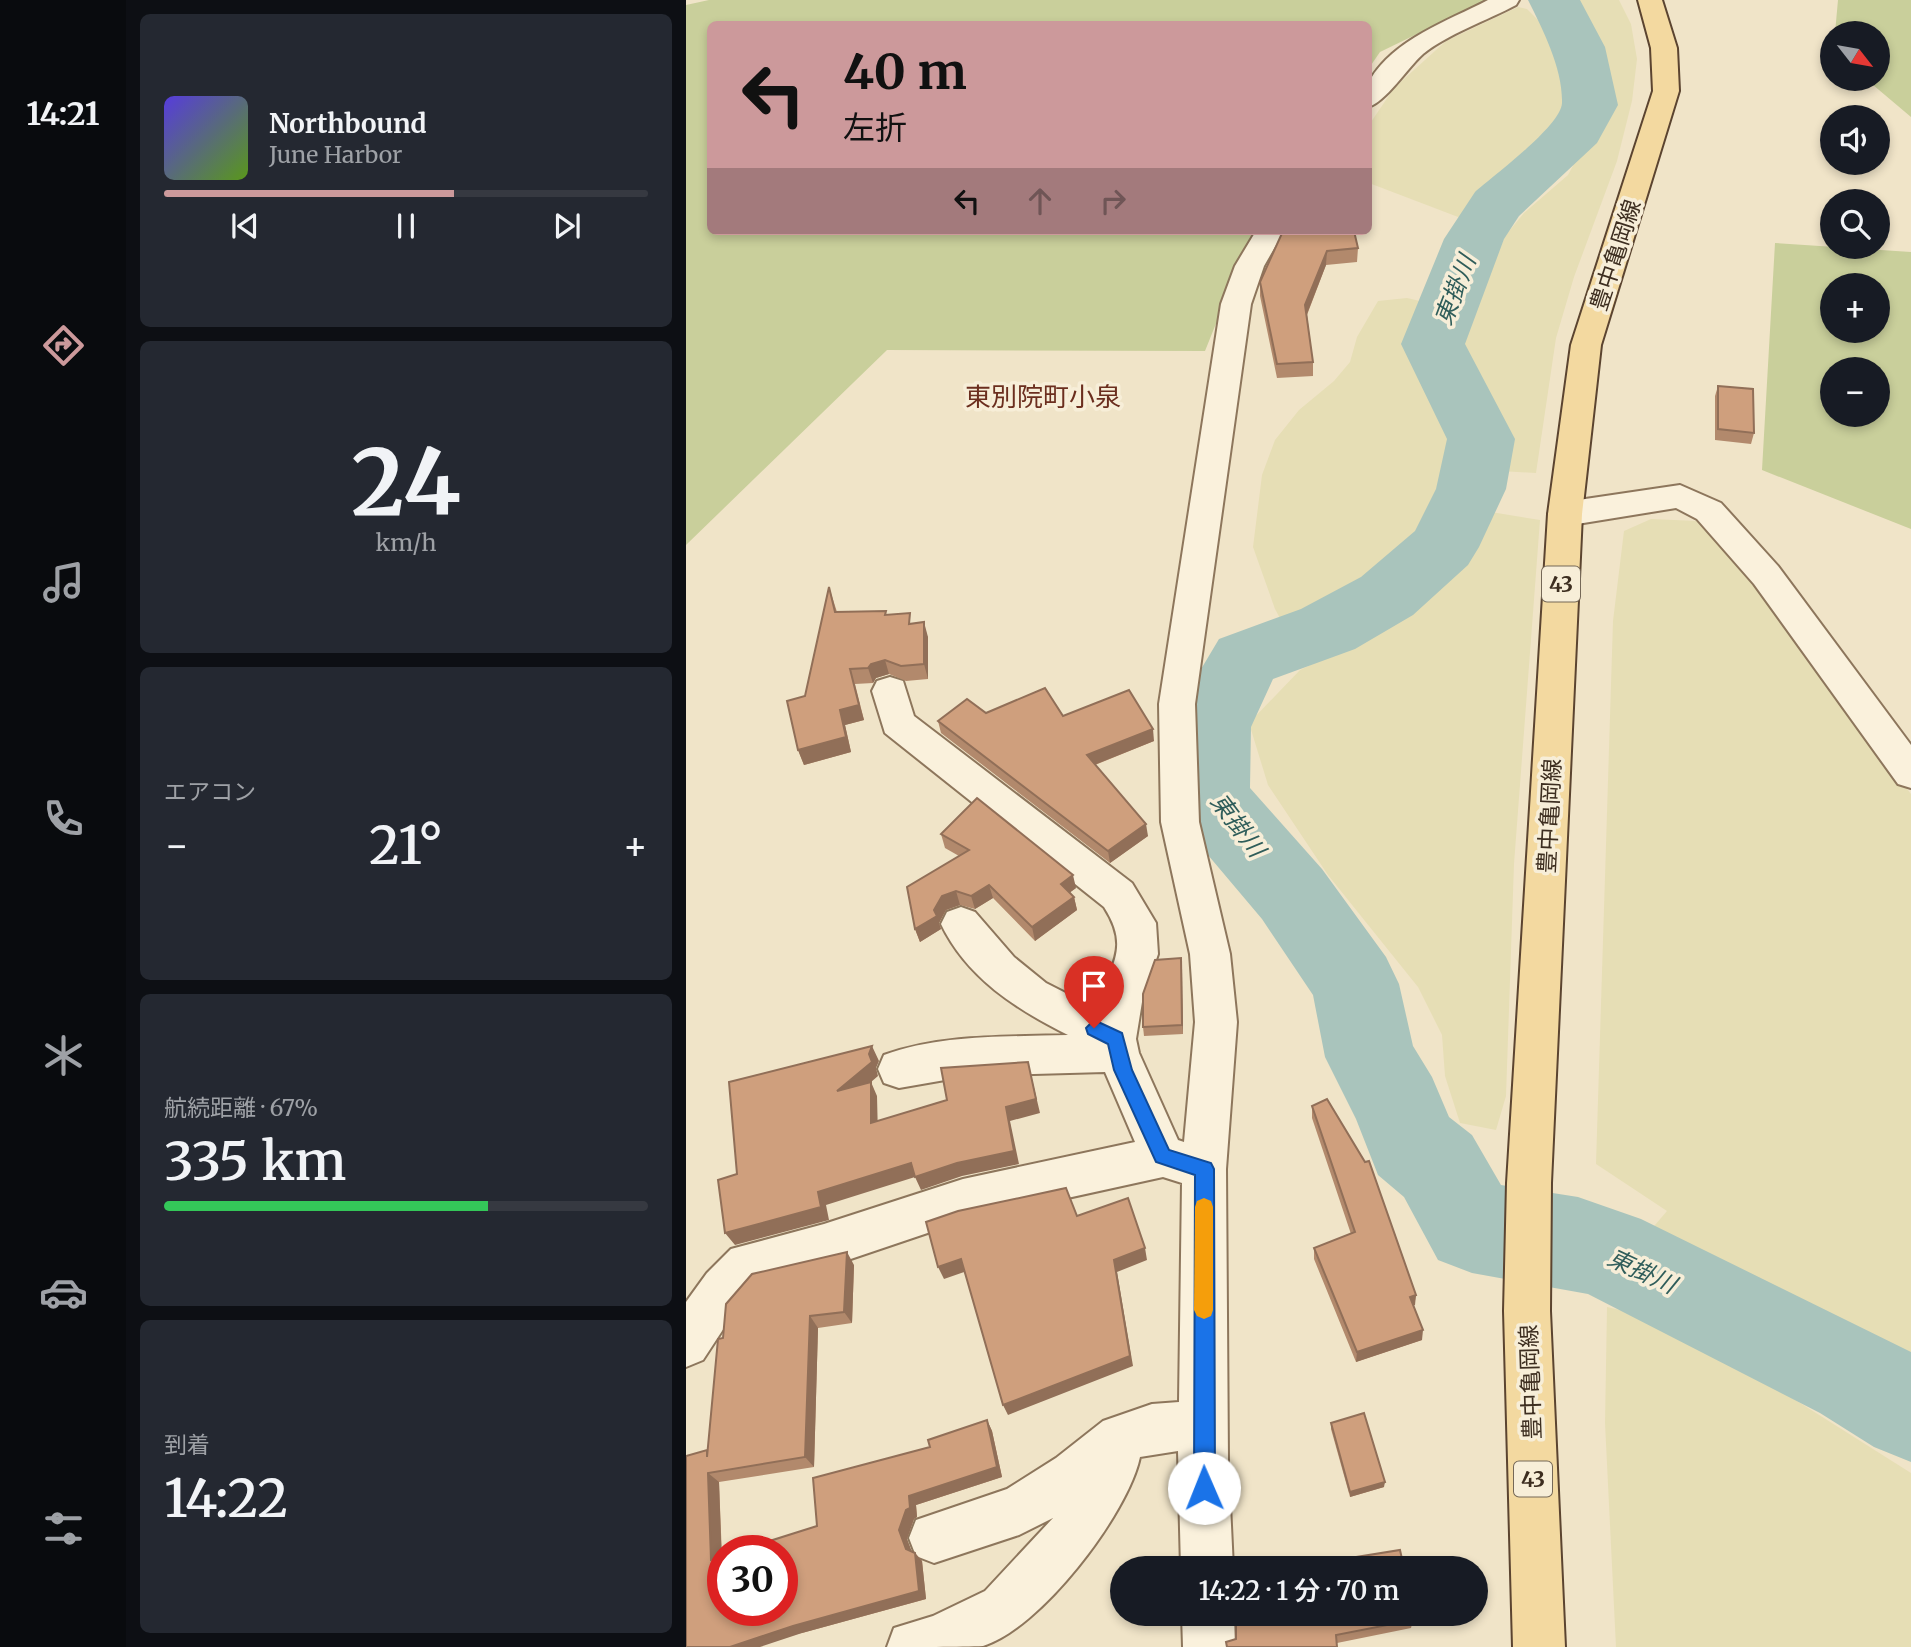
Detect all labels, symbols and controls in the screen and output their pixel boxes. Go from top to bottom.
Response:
north arrow [1820,21,1890,91]
map controls [1820,21,1890,427]
text: 40 m [843,41,967,102]
icon: left [728,49,819,140]
text: 14:21 [26,94,100,134]
button: sound [1820,105,1890,175]
text: Northbound [269,107,427,140]
text: 左折 [843,108,907,148]
text: June Harbor [269,140,402,169]
icon: left [948,182,986,220]
icon: ahead [1021,182,1059,220]
icon: right [1094,182,1132,220]
button: search [1820,189,1890,259]
street label: 豊中亀岡線 [1583,196,1647,314]
icon: previous [226,207,264,245]
icon: pause [387,207,425,245]
icon: next [548,207,586,245]
water label: 東掛川 [1428,248,1483,329]
button: + [1820,273,1890,343]
icon: directions [39,321,88,370]
button: − [1820,357,1890,427]
district label: 東別院町小泉 [965,380,1121,413]
text: 24 [351,425,461,540]
text: km/h [376,528,436,557]
icon: music [39,558,88,607]
road number: 43 [1542,566,1580,602]
street label: 豊中亀岡線 [1532,758,1566,874]
text: エアコン [164,777,256,806]
water label: 東掛川 [1204,787,1274,865]
icon: phone [39,794,88,843]
text: 21° [369,813,443,878]
text: − [164,822,189,869]
text: + [623,822,648,869]
pin [1064,956,1124,1028]
icon: arrive [1075,967,1113,1005]
icon: climate [39,1031,88,1080]
text: 航続距離 · 67% [164,1093,318,1122]
text: 335 km [164,1129,346,1194]
water label: 東掛川 [1603,1242,1684,1302]
icon: car [39,1268,88,1317]
street label: 豊中亀岡線 [1514,1324,1546,1440]
text: 到着 [164,1430,210,1459]
position arrow [1167,1451,1241,1525]
road number: 43 [1514,1462,1552,1496]
text: 14:22 [164,1466,288,1531]
icon: filters [39,1504,88,1553]
speed limit sign: 30 [707,1535,798,1626]
text: 14:22 · 1 分 · 70 m [1198,1574,1400,1607]

